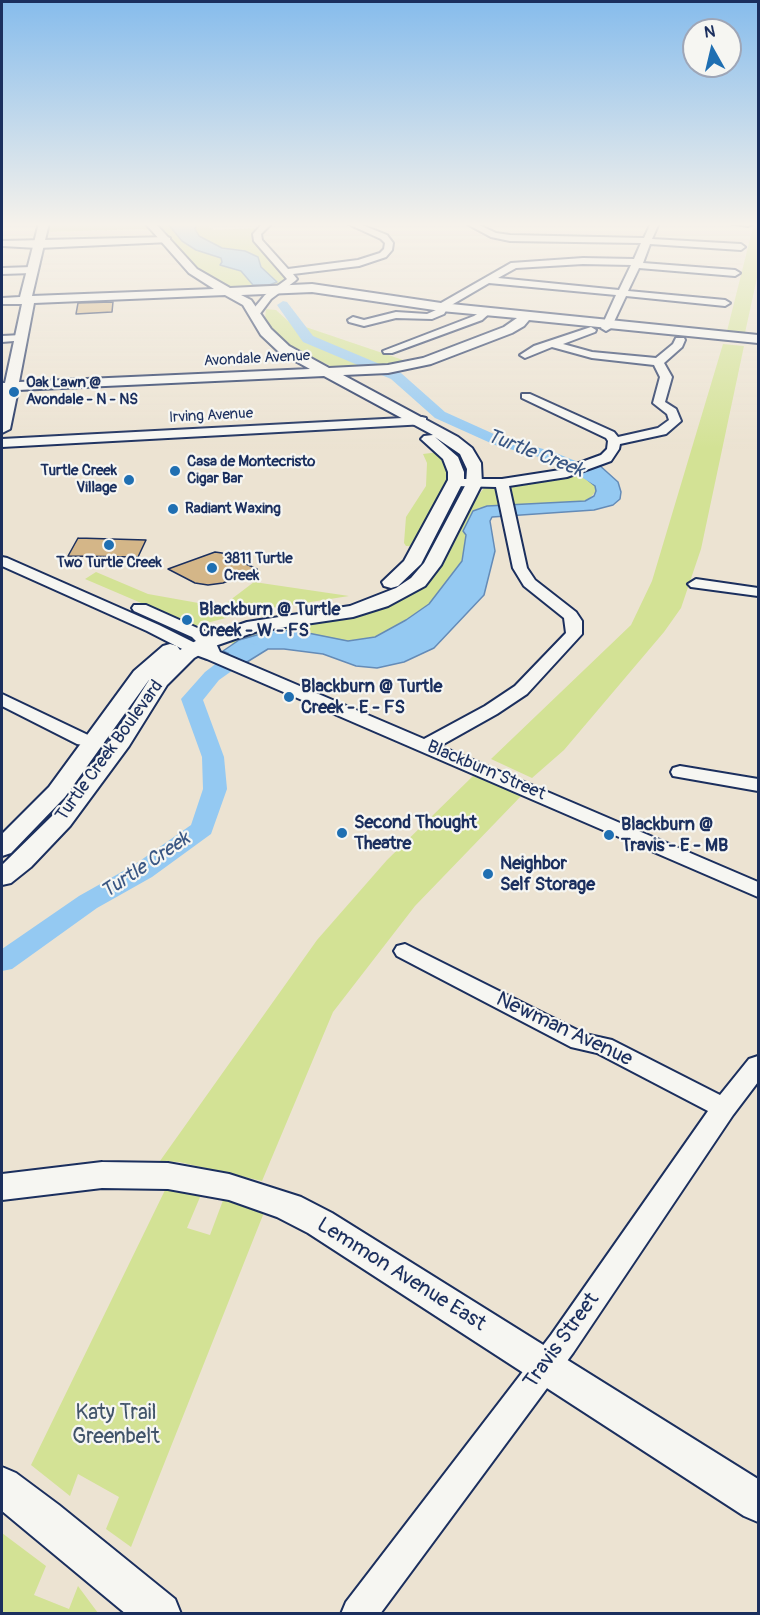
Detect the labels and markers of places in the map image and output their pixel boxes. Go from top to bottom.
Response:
place label: Oak Lawn @ Avondale - N - NS [26,374,138,409]
marker: Oak Lawn @ Avondale - N - NS [7,385,21,399]
place label: Casa de Montecristo Cigar Bar [187,453,315,488]
place label: Turtle Creek Village [41,462,117,497]
marker: Casa de Montecristo Cigar Bar [168,464,182,478]
marker: Turtle Creek Village [122,473,136,487]
place label: Radiant Waxing [185,500,281,518]
marker: Radiant Waxing [166,502,180,516]
marker: Two Turtle Creek [102,538,116,552]
place label: 3811 Turtle Creek [224,550,293,585]
place label: Two Turtle Creek [56,554,162,572]
marker: 3811 Turtle Creek [205,561,219,575]
place label: Blackburn @ Turtle Creek - W - FS [199,599,340,642]
marker: Blackburn @ Turtle Creek - W - FS [180,613,194,627]
place label: Blackburn @ Turtle Creek - E - FS [301,676,442,718]
marker: Blackburn @ Turtle Creek - E - FS [282,690,296,704]
place label: Second Thought Theatre [354,812,477,854]
place label: Blackburn @ Travis - E - MB [621,814,728,856]
marker: Second Thought Theatre [335,826,349,840]
marker: Blackburn @ Travis - E - MB [602,828,616,842]
place label: Neighbor Self Storage [500,853,595,896]
marker: Neighbor Self Storage [481,867,495,881]

